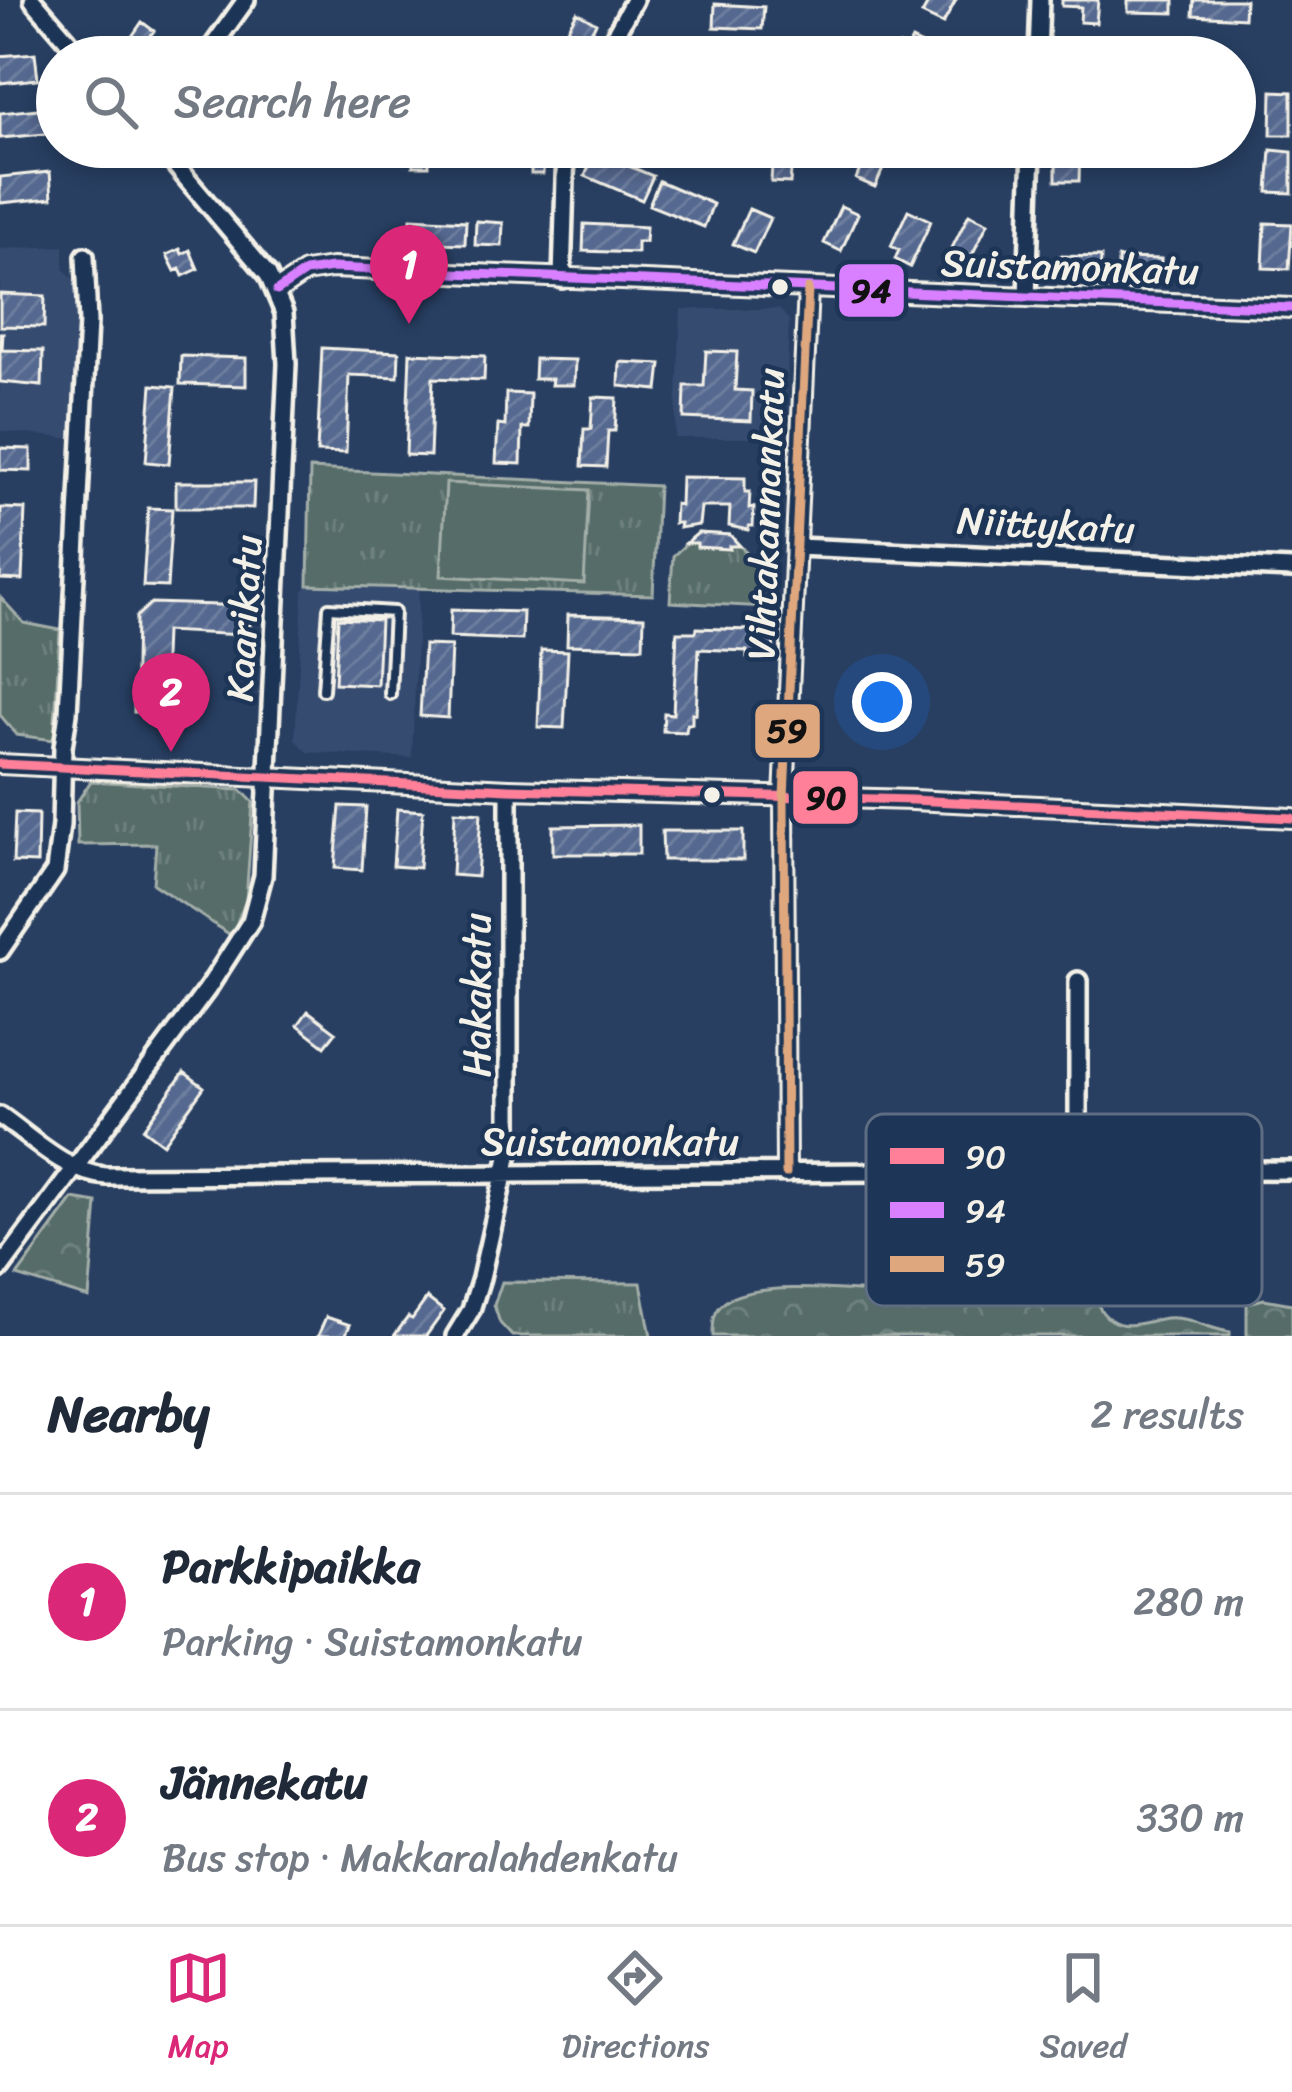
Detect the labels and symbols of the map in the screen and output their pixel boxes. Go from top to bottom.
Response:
pin: 1 [370,225,448,324]
street label: Suistamonkatu [940,228,1200,305]
line badge: 94 [837,262,906,319]
text: 94 [851,262,892,320]
unlabelled marker [769,276,791,298]
street label: Vihtakannankatu [726,367,805,661]
street label: Niittykatu [955,485,1137,564]
street label: Kaarikatu [205,533,282,703]
pin: 2 [132,653,210,752]
your location [852,672,912,732]
line badge: 59 [753,702,822,760]
text: 59 [767,702,807,760]
line badge: 90 [791,769,860,826]
text: 90 [805,769,847,827]
unlabelled marker [701,784,723,806]
street label: Hakakatu [442,913,511,1077]
street label: Suistamonkatu [481,1107,739,1176]
legend [866,1114,1262,1306]
text: 90 [965,1128,1006,1186]
text: 94 [965,1182,1006,1240]
text: 59 [965,1236,1005,1294]

